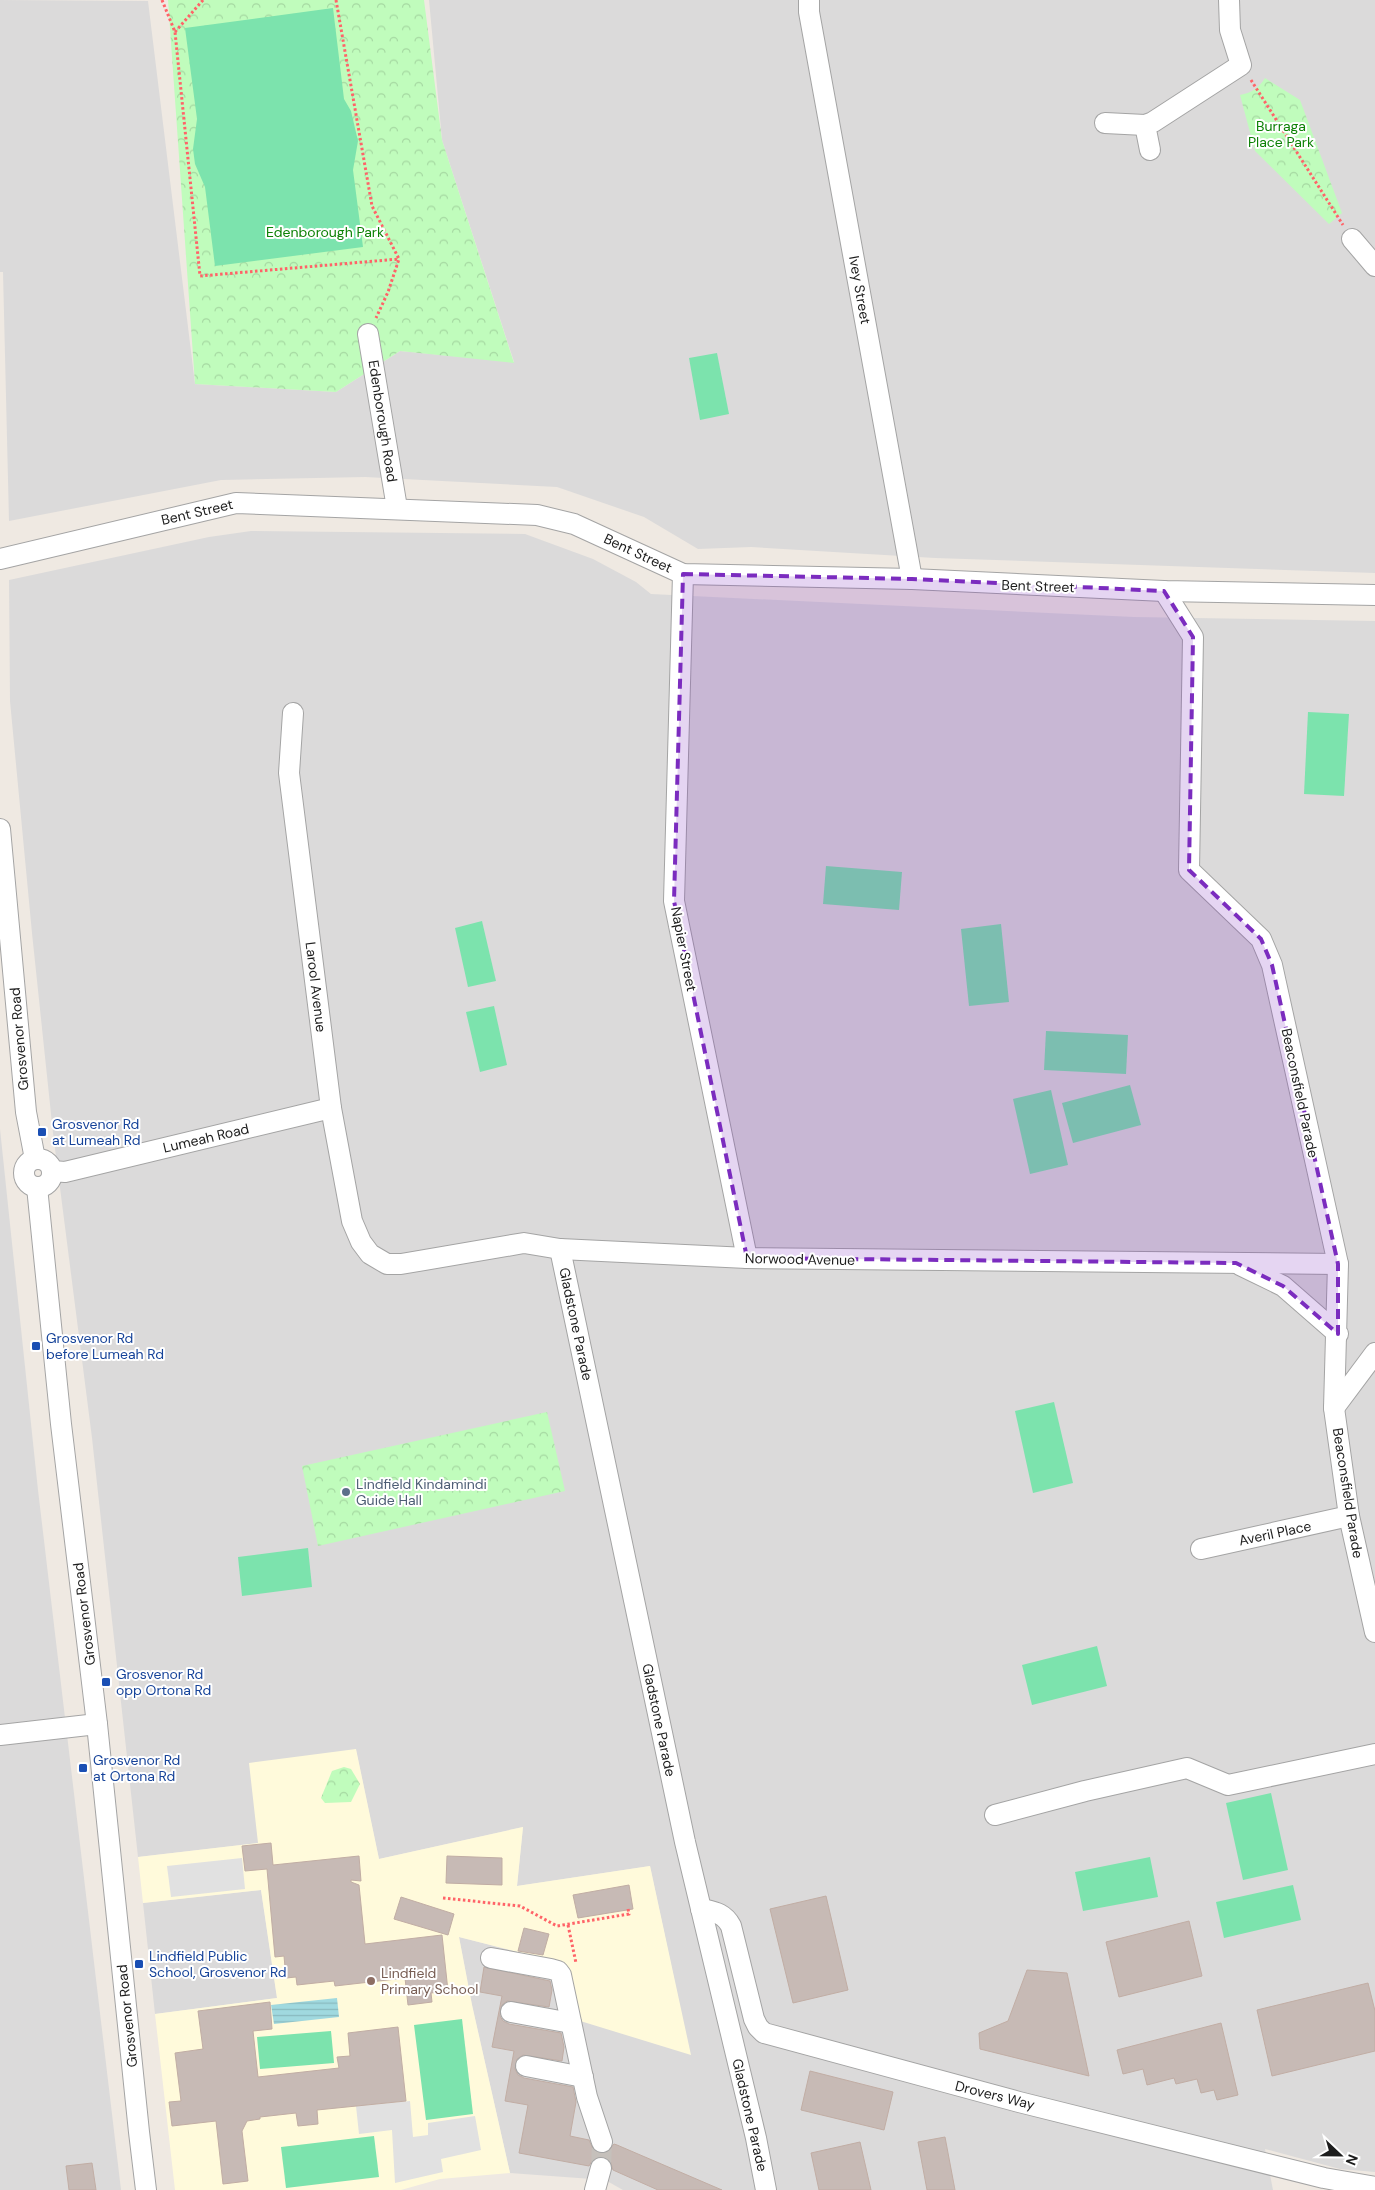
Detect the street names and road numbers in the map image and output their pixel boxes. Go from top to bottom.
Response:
street label: Ivey Street [845,254,875,326]
street label: Edenborough Road [364,359,402,483]
street label: Bent Street [159,495,235,529]
street label: Bent Street [601,529,675,577]
street label: Bent Street [1001,576,1075,596]
street label: Napier Street [667,905,701,993]
street label: Larool Avenue [302,941,330,1033]
street label: Grosvenor Road [6,987,32,1091]
street label: Beaconsfield Parade [1277,1027,1323,1159]
street label: Lumeah Road [161,1119,251,1157]
street label: Norwood Avenue [745,1249,855,1269]
street label: Gladstone Parade [555,1266,597,1382]
street label: Beaconsfield Parade [1329,1427,1367,1560]
street label: Averil Place [1237,1517,1313,1549]
street label: Grosvenor Road [69,1562,99,1666]
street label: Gladstone Parade [638,1662,680,1778]
street label: Grosvenor Road [113,1964,141,2068]
street label: Gladstone Parade [728,2057,772,2173]
street label: Drovers Way [953,2076,1037,2114]

